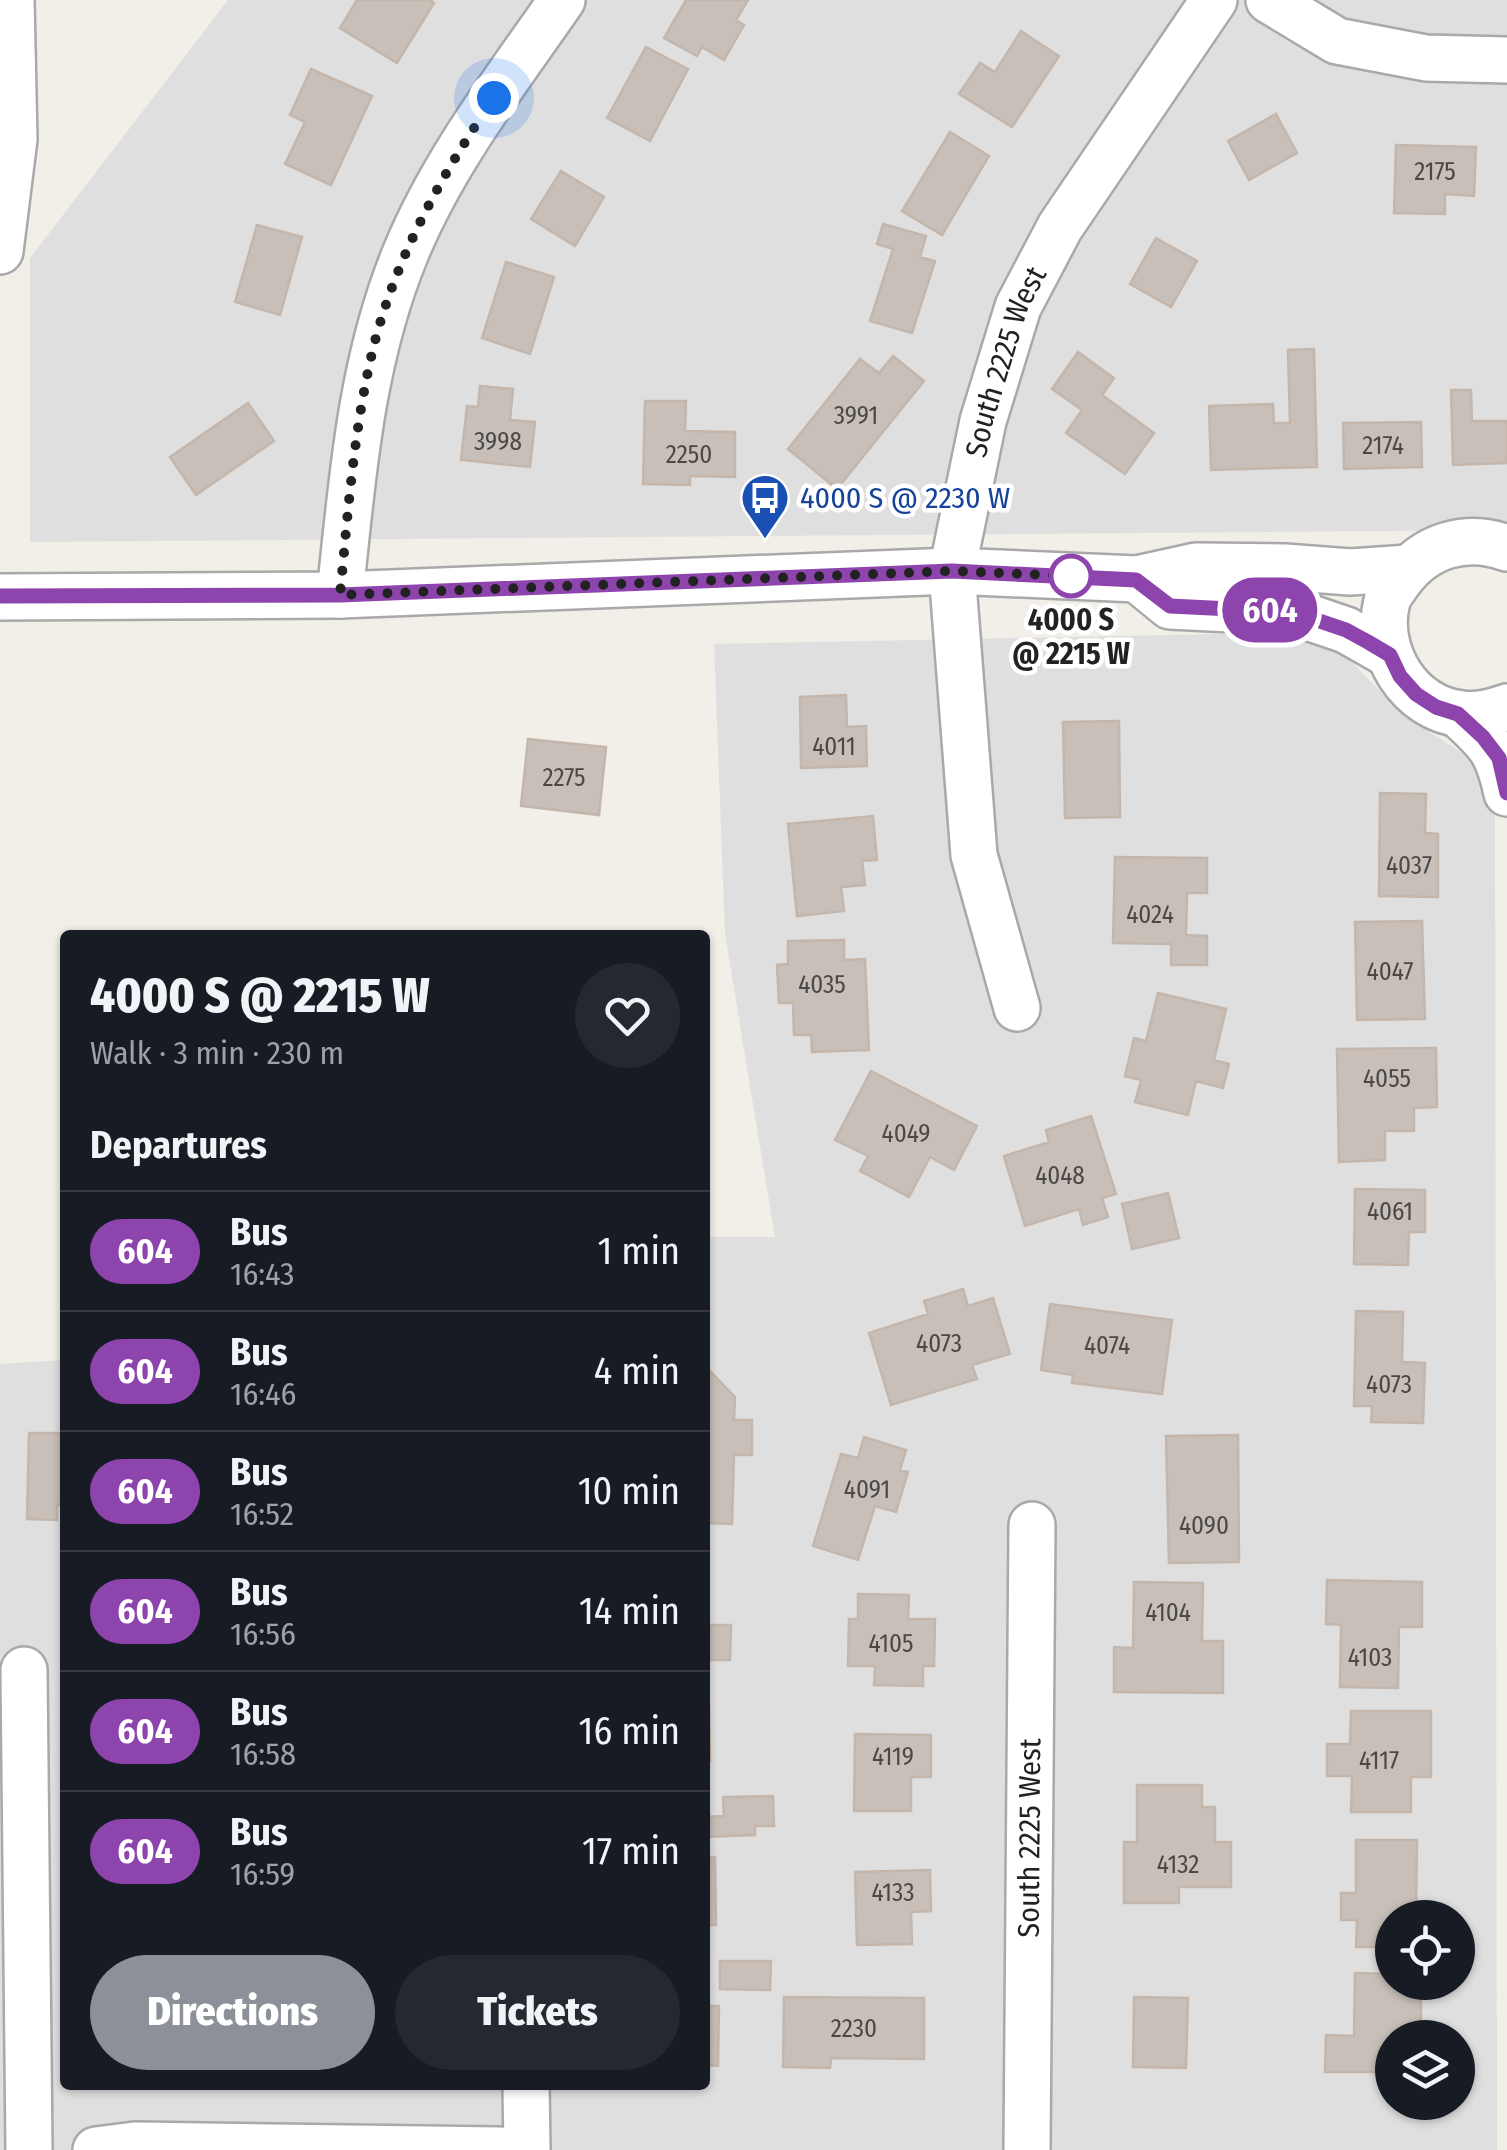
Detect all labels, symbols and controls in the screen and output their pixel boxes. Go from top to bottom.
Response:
your location [469,73,519,123]
house number: 2175 [1414,157,1456,187]
street label: South 2225 West [958,260,1054,460]
house number: 3991 [834,401,878,431]
house number: 3998 [474,427,522,457]
house number: 2174 [1362,431,1404,461]
house number: 2250 [666,440,712,470]
bus stop icon: 4000 S @ 2230 W [739,472,791,540]
place label: 4000 S @ 2230 W [800,480,1010,516]
marker: 4000 S @ 2215 W [1050,555,1092,597]
line badge: 604 [1212,578,1328,642]
text: 604 [1242,589,1298,631]
place label: 4000 S @ 2215 W [1012,602,1130,672]
house number: 4011 [812,732,856,762]
house number: 2275 [542,763,586,793]
house number: 4037 [1386,851,1432,881]
house number: 4024 [1126,900,1174,930]
house number: 4047 [1367,957,1413,987]
button: heart [575,963,680,1068]
text: 4000 S @ 2215 W [90,967,430,1025]
house number: 4035 [798,970,846,1000]
text: Walk · 3 min · 230 m [90,1034,344,1072]
house number: 4055 [1363,1064,1411,1094]
house number: 4049 [882,1119,930,1149]
text: Departures [90,1122,267,1168]
house number: 4048 [1035,1161,1085,1191]
house number: 4061 [1367,1197,1413,1227]
text: Bus [230,1209,288,1255]
text: 1 min [597,1228,680,1274]
text: 604 [117,1230,173,1272]
text: 16:43 [230,1255,294,1293]
text: Bus [230,1329,288,1375]
house number: 4073 [916,1329,962,1359]
house number: 4074 [1084,1331,1130,1361]
text: 4 min [594,1348,680,1394]
text: 604 [117,1350,173,1392]
house number: 4073 [1366,1370,1412,1400]
text: 16:46 [230,1375,296,1413]
text: Bus [230,1449,288,1495]
text: 10 min [578,1468,680,1514]
text: 604 [117,1470,173,1512]
house number: 4091 [844,1475,890,1505]
text: 16:52 [230,1495,294,1533]
house number: 4090 [1179,1511,1229,1541]
text: Bus [230,1569,288,1615]
text: 14 min [579,1588,680,1634]
text: 604 [117,1590,173,1632]
house number: 4104 [1145,1598,1191,1628]
text: 16:56 [230,1615,296,1653]
house number: 4105 [868,1629,914,1659]
house number: 4103 [1348,1643,1392,1673]
text: Bus [230,1689,288,1735]
text: 16 min [579,1708,680,1754]
text: 604 [117,1710,173,1752]
text: 16:58 [230,1735,296,1773]
street label: South 2225 West [1011,1738,1048,1938]
house number: 4119 [872,1742,914,1772]
house number: 4117 [1359,1746,1399,1776]
text: Bus [230,1809,288,1855]
text: 17 min [582,1828,680,1874]
text: 604 [117,1830,173,1872]
house number: 4132 [1157,1850,1199,1880]
text: 16:59 [230,1855,295,1893]
house number: 4133 [871,1878,915,1908]
map controls [1375,1900,1475,2120]
button: locate [1375,1900,1475,2000]
button: Directions [90,1955,375,2070]
button: Tickets [395,1955,680,2070]
house number: 2230 [831,2014,877,2044]
button: layers [1375,2020,1475,2120]

